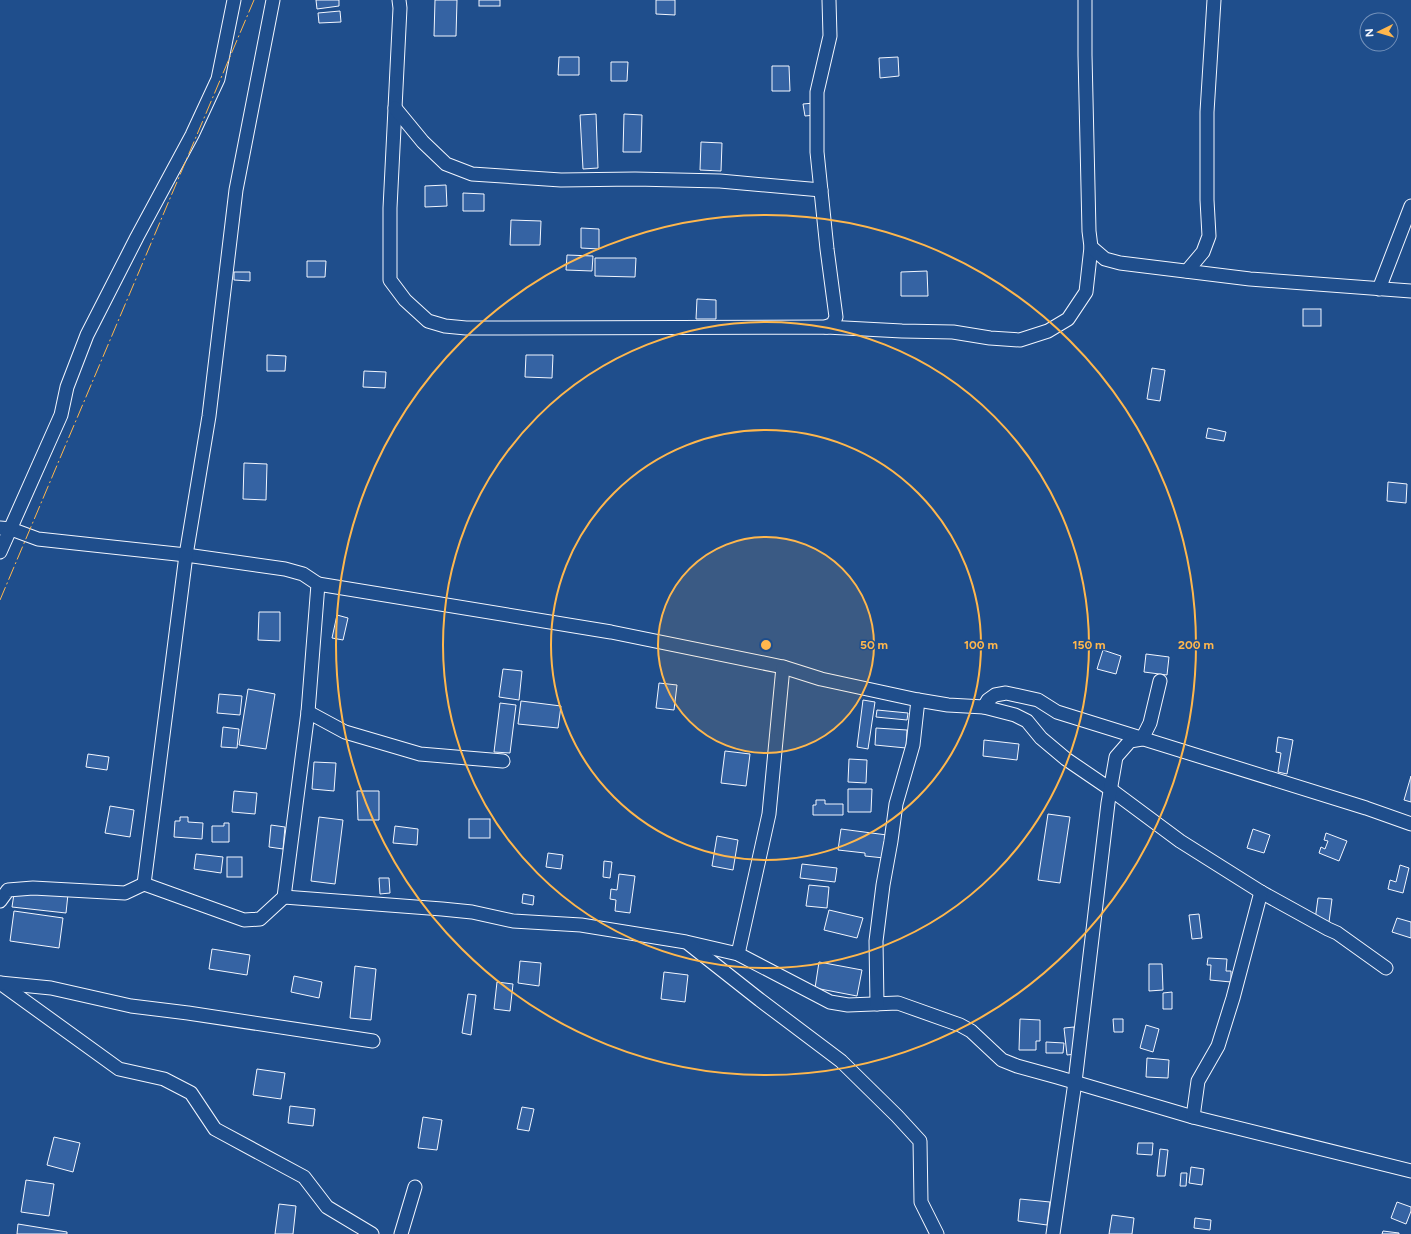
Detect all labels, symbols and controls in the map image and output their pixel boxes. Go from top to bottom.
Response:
north arrow [1359,12,1399,52]
text: N [1363,28,1376,38]
centre of rings [759,638,773,652]
text: 50 m [860,638,888,652]
text: 100 m [964,638,998,652]
text: 150 m [1072,638,1106,652]
text: 200 m [1178,638,1214,652]

